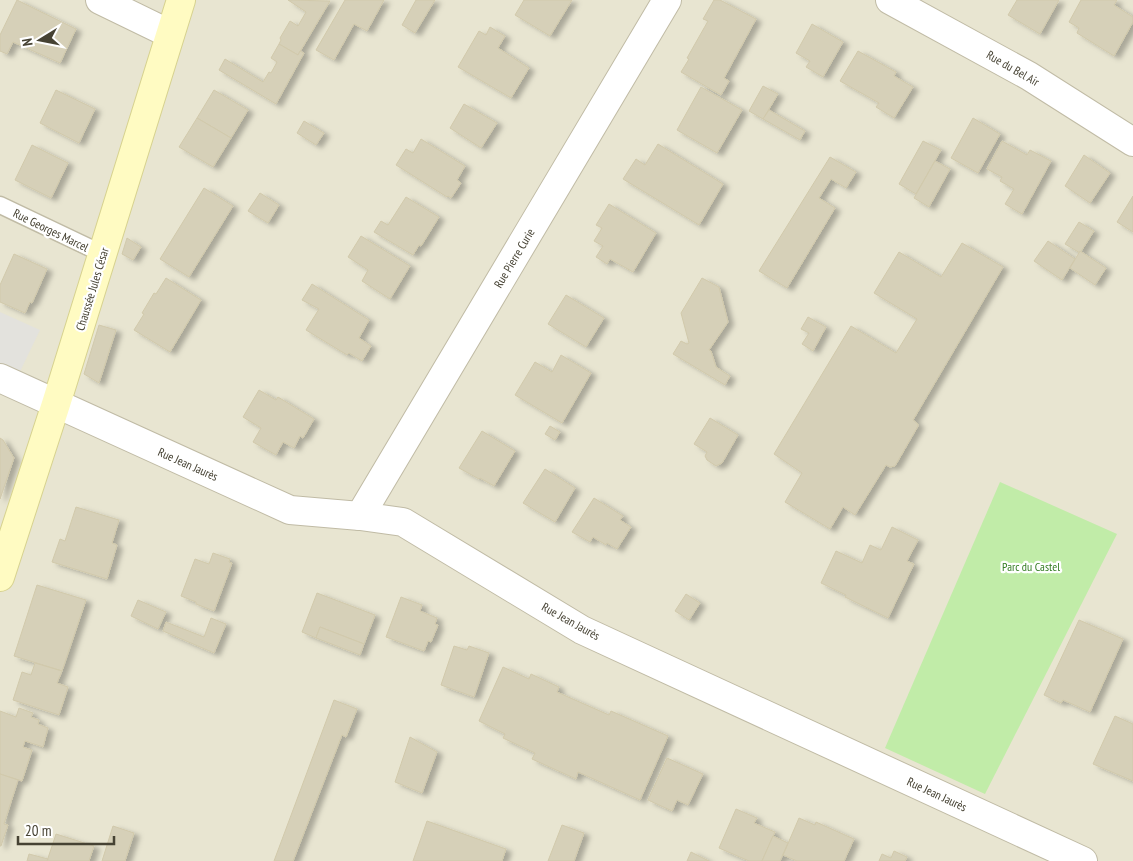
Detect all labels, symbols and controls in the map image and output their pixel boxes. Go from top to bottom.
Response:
north arrow [15,15,65,65]
text: N [18,37,37,48]
street label: Rue du Bel Air [984,47,1043,90]
street label: Rue Georges Marcel [11,205,91,255]
street label: Rue Pierre Curie [490,225,538,291]
street label: Chaussée Jules César [72,245,112,332]
street label: Rue Jean Jaurès [156,444,220,484]
park label: Parc du Castel [1002,559,1060,574]
street label: Rue Jean Jaurès [539,599,603,643]
street label: Rue Jean Jaurès [905,774,969,814]
scale bar [18,814,114,846]
text: 20 m [25,821,51,840]

